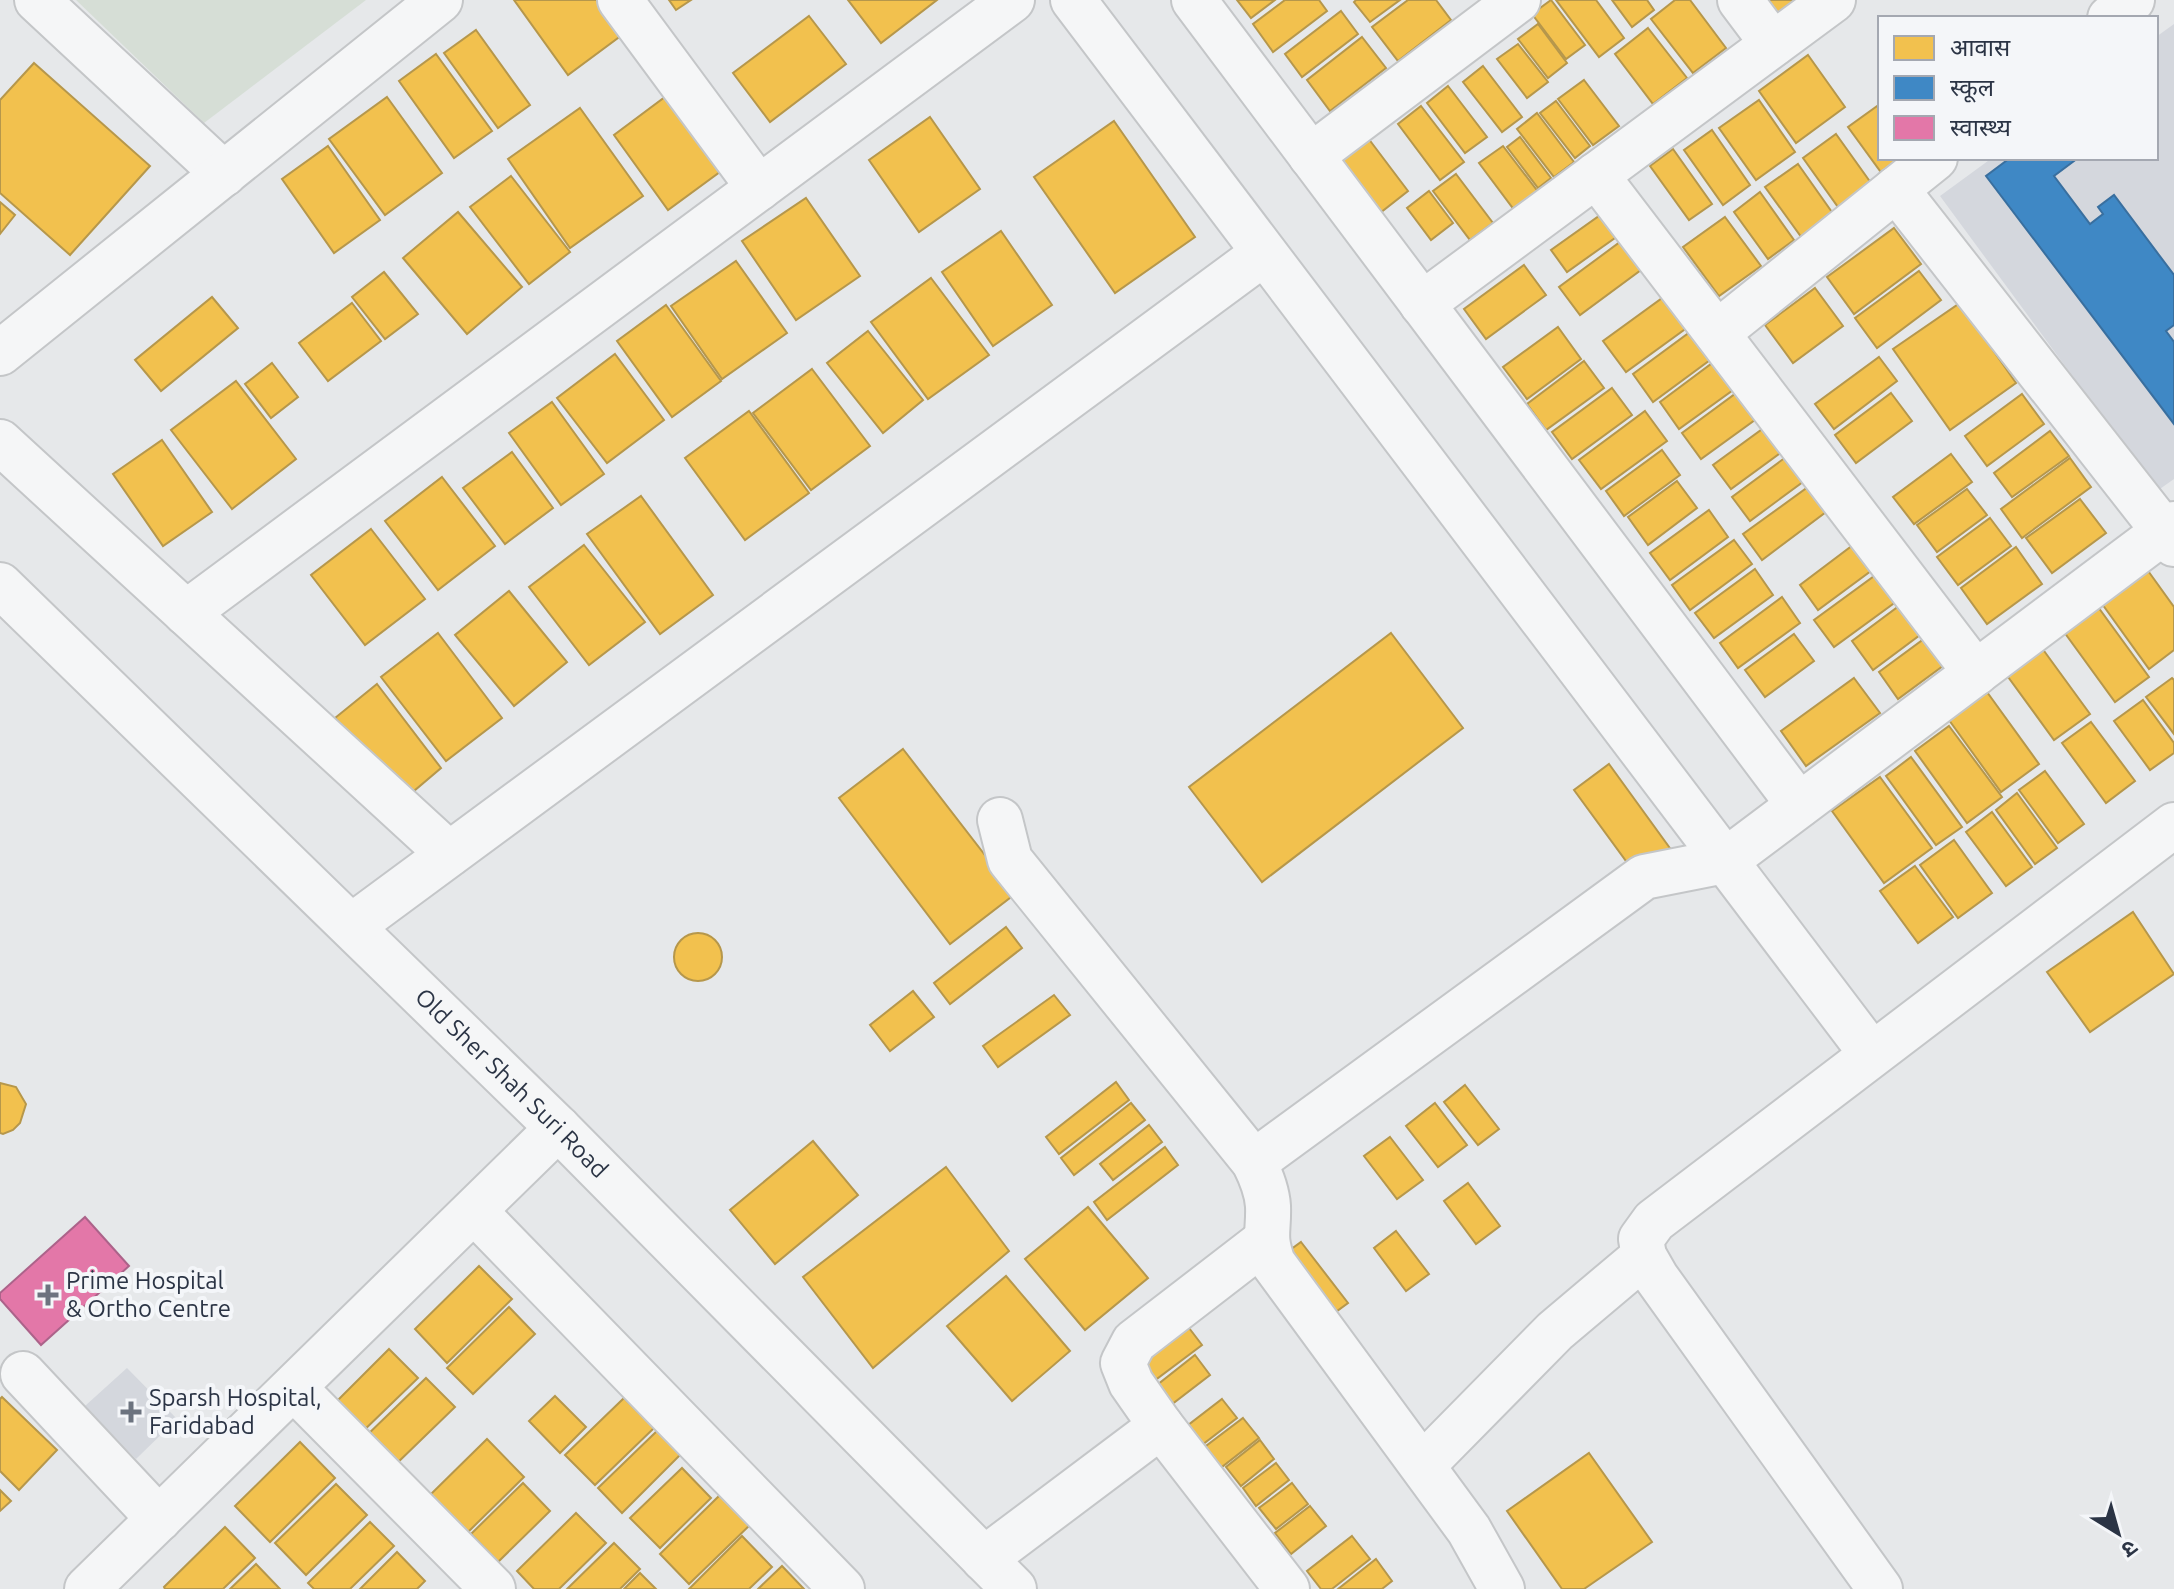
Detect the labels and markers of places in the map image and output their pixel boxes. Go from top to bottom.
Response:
place label: Prime Hospital & Ortho Centre [66,1267,231,1322]
marker: Prime Hospital & Ortho Centre [37,1284,59,1306]
place label: Sparsh Hospital, Faridabad [149,1384,322,1439]
marker: Sparsh Hospital, Faridabad [120,1401,142,1423]

